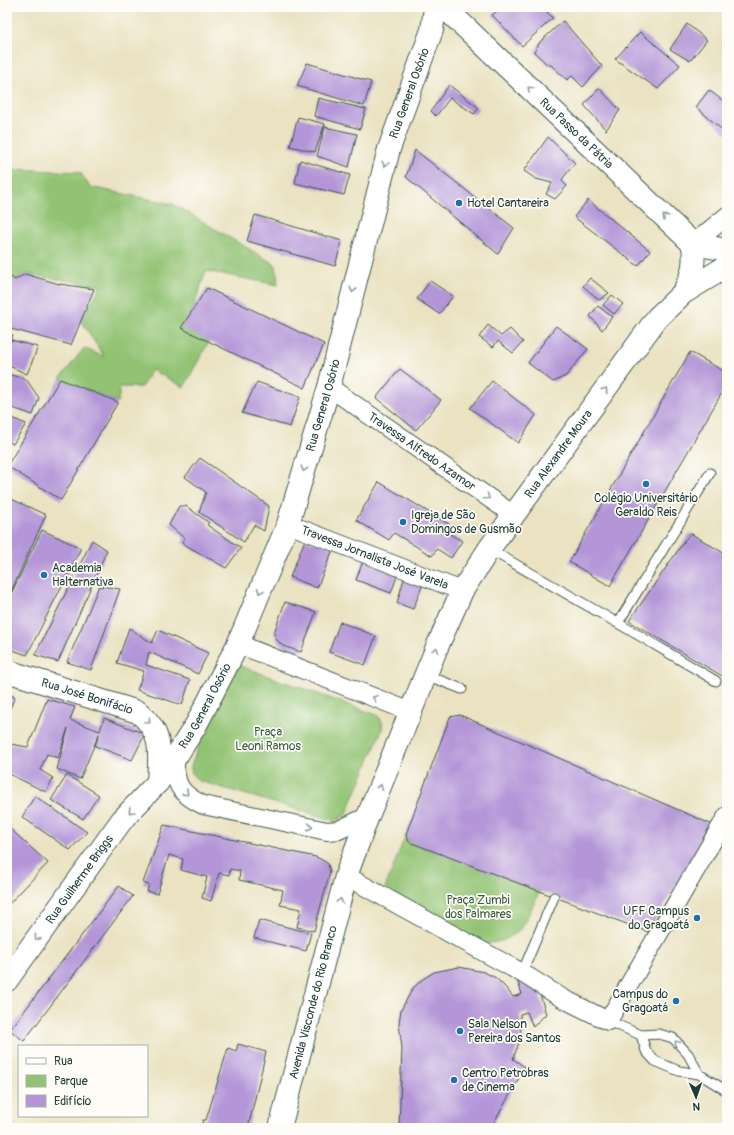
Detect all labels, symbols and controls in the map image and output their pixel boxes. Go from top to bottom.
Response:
street label: Rua General Osório [386,45,433,141]
one-way arrow [527,86,535,94]
street label: Rua Passo da Pátria [537,95,617,172]
one-way arrow [381,160,390,167]
place label: Hotel Cantareira [467,196,549,211]
marker: Hotel Cantareira [454,198,464,208]
one-way arrow [662,214,670,222]
one-way arrow [349,286,357,293]
street label: Rua General Osório [303,357,343,453]
one-way arrow [600,387,607,394]
street label: Rua Alexandre Moura [521,406,596,501]
street label: Travessa Alfredo Azamor [365,409,479,494]
one-way arrow [300,465,309,472]
marker: Colégio Universitário Geraldo Reis [641,479,651,489]
place label: Colégio Universitário Geraldo Reis [594,491,699,520]
one-way arrow [483,492,490,500]
place label: Igreja de São Domingos de Gusmão [411,508,522,537]
marker: Igreja de São Domingos de Gusmão [398,517,408,527]
street label: Travessa Jornalista José Varela [299,522,451,593]
place label: Academia Halternativa [52,561,114,590]
marker: Academia Halternativa [39,570,49,580]
one-way arrow [257,588,265,595]
one-way arrow [431,647,439,654]
street label: Rua General Osório [175,660,235,751]
street label: Rua José Bonifácio [40,675,135,718]
one-way arrow [371,695,379,703]
one-way arrow [143,717,150,724]
park label: Praça Leoni Ramos [235,725,301,754]
one-way arrow [375,784,383,792]
one-way arrow [181,788,189,796]
one-way arrow [128,806,135,814]
one-way arrow [307,823,313,831]
street label: Rua Guilherme Briggs [42,831,117,927]
park label: Praça Zumbi dos Palmares [445,893,512,922]
one-way arrow [335,897,343,904]
place label: UFF Campus do Gragoatá [623,904,690,933]
marker: UFF Campus do Gragoatá [692,913,702,923]
street label: Avenida Visconde do Rio Branco [286,923,340,1081]
one-way arrow [34,934,42,941]
place label: Campus do Gragoatá [613,987,669,1016]
marker: Campus do Gragoatá [671,996,681,1006]
place label: Sala Nelson Pereira dos Santos [468,1017,561,1046]
marker: Sala Nelson Pereira dos Santos [455,1026,465,1036]
one-way arrow [674,1040,682,1048]
legend [18,1045,148,1117]
text: Rua [54,1054,73,1069]
place label: Centro Petrobras de Cinema [462,1066,549,1095]
text: Parque [54,1074,88,1089]
marker: Centro Petrobras de Cinema [449,1075,459,1085]
north arrow [676,1077,716,1117]
text: Edifício [54,1094,92,1109]
text: N [692,1100,700,1113]

